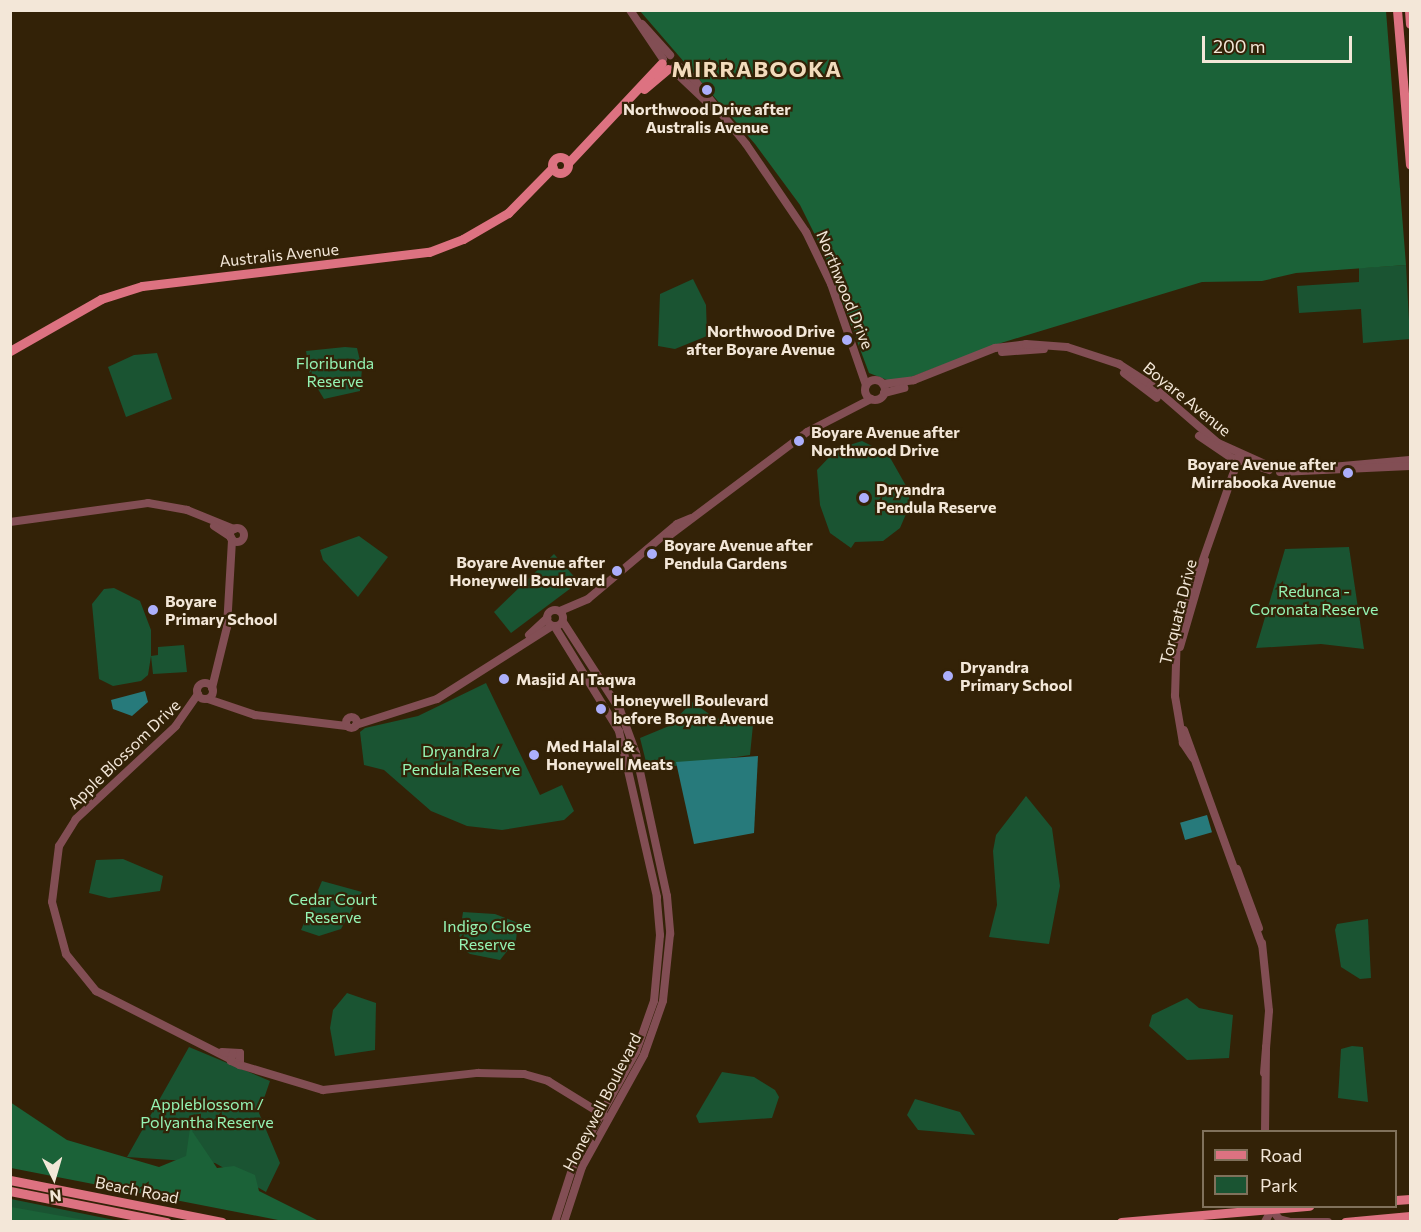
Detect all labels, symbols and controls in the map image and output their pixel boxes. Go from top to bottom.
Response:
scale bar [1205,24,1355,62]
text: 200 m [1213,35,1266,57]
district label: MIRRABOOKA [672,56,842,82]
marker: Northwood Drive after Australis Avenue [700,83,714,97]
place label: Northwood Drive after Australis Avenue [623,99,791,137]
street label: Northwood Drive [812,228,878,352]
street label: Australis Avenue [218,239,340,271]
place label: Northwood Drive after Boyare Avenue [686,321,835,359]
marker: Northwood Drive after Boyare Avenue [840,333,854,347]
park label: Floribunda Reserve [296,353,374,391]
street label: Boyare Avenue [1139,358,1235,440]
place label: Boyare Avenue after Northwood Drive [811,422,960,460]
marker: Boyare Avenue after Northwood Drive [792,434,806,448]
place label: Boyare Avenue after Mirrabooka Avenue [1187,454,1336,492]
marker: Boyare Avenue after Mirrabooka Avenue [1341,466,1355,480]
place label: Dryandra Pendula Reserve [876,479,996,517]
marker: Dryandra Pendula Reserve [857,491,871,505]
place label: Boyare Avenue after Pendula Gardens [664,535,813,573]
marker: Boyare Avenue after Pendula Gardens [645,547,659,561]
place label: Boyare Avenue after Honeywell Boulevard [450,552,605,590]
street label: Torquata Drive [1156,557,1200,667]
marker: Boyare Avenue after Honeywell Boulevard [610,564,624,578]
park label: Redunca - Coronata Reserve [1250,581,1378,619]
place label: Boyare Primary School [165,591,277,629]
marker: Boyare Primary School [146,603,160,617]
place label: Dryandra Primary School [960,657,1072,695]
place label: Masjid Al Taqwa [516,669,636,689]
marker: Dryandra Primary School [941,669,955,683]
marker: Masjid Al Taqwa [497,672,511,686]
place label: Honeywell Boulevard before Boyare Avenue [613,690,774,728]
street label: Apple Blossom Drive [64,695,184,813]
marker: Honeywell Boulevard before Boyare Avenue [594,702,608,716]
place label: Med Halal & Honeywell Meats [546,736,673,774]
park label: Dryandra / Pendula Reserve [402,741,520,779]
marker: Med Halal & Honeywell Meats [527,748,541,762]
park label: Cedar Court Reserve [289,889,377,927]
park label: Indigo Close Reserve [443,916,531,954]
street label: Honeywell Boulevard [559,1030,645,1174]
park label: Appleblossom / Polyantha Reserve [140,1094,274,1132]
legend [1202,1130,1397,1208]
text: Road [1260,1144,1302,1166]
north arrow [24,1148,84,1208]
street label: Beach Road [94,1173,180,1207]
text: Park [1260,1174,1298,1196]
text: N [49,1186,62,1206]

